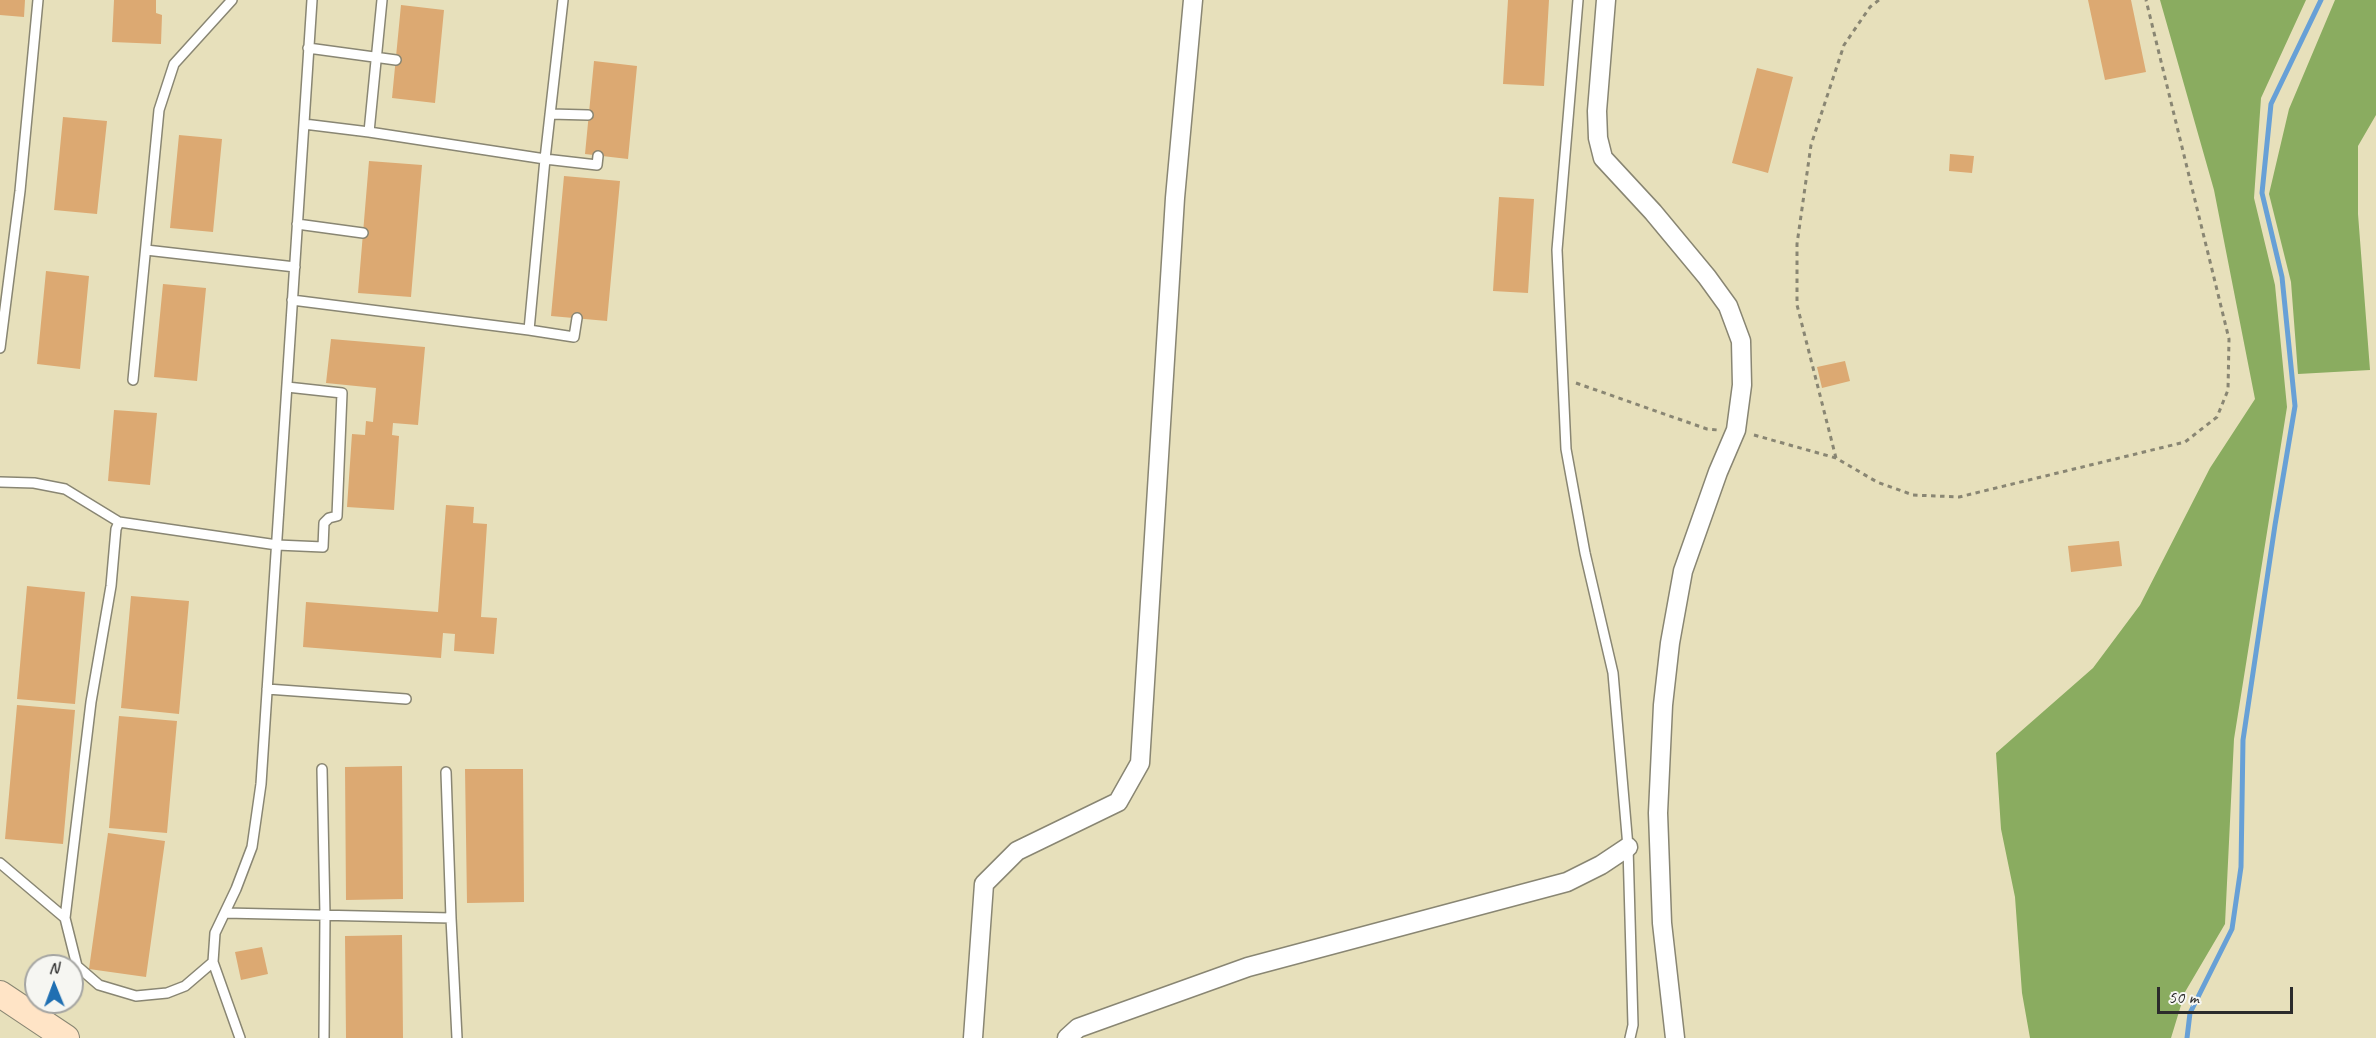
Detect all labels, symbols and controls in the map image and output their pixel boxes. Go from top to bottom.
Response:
north arrow [24,954,84,1014]
text: N [49,958,59,978]
scale bar [2160,975,2296,1013]
text: 50 m [2168,986,2199,1008]

